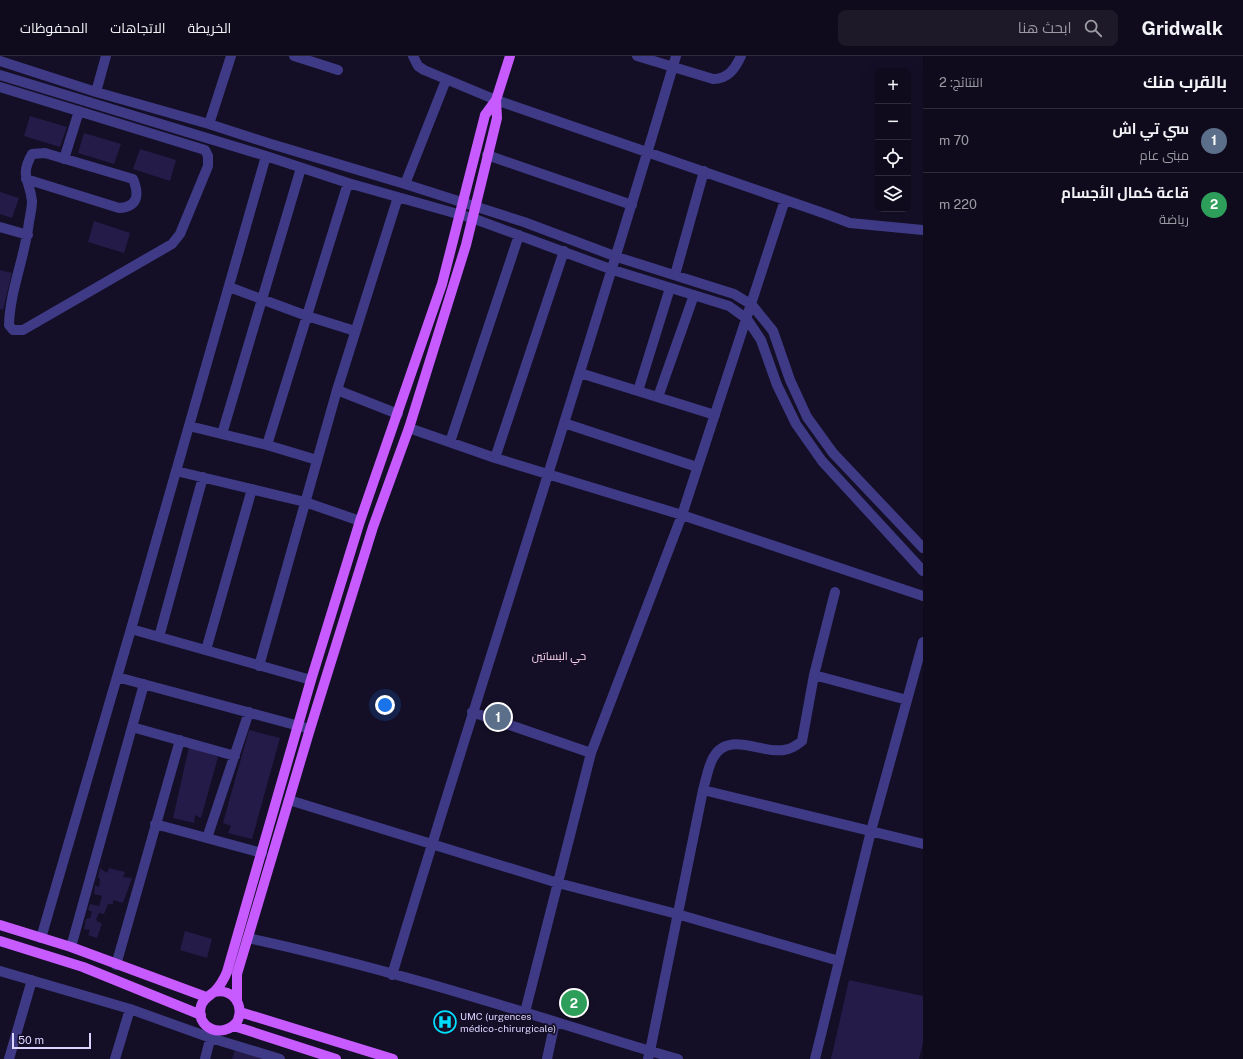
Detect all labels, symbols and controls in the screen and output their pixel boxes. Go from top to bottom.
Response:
search box [838,10,1118,46]
icon: search [1082,17,1104,39]
text: Gridwalk [1142,17,1223,39]
text: ابحث هنا [1018,19,1072,36]
text: المحفوظات [20,20,88,36]
text: الاتجاهات [110,20,166,36]
text: الخريطة [188,20,231,36]
map controls [875,68,911,212]
button: + [875,68,911,104]
text: بالقرب منك [1143,72,1227,92]
text: النتائج: 2 [939,75,983,90]
button: − [875,104,911,140]
text: سي تي اش [1112,120,1189,137]
text: 70 m [939,133,969,148]
text: 1 [1211,133,1217,148]
button: locate [875,140,911,176]
text: مبنى عام [1140,148,1189,163]
button: layers [875,176,911,212]
text: قاعة كمال الأجسام [1061,184,1189,201]
text: 220 m [939,197,977,212]
text: 2 [1210,197,1218,212]
text: رياضة [1159,212,1189,227]
district label: حي البساتين [532,650,586,665]
your location [375,695,395,715]
pin: 1 [485,702,511,732]
pin: 2 [561,988,587,1018]
hospital icon: UMC (urgences médico-chirurgicale) [432,1009,458,1035]
place label: UMC (urgences médico-chirurgicale) [460,1010,556,1034]
scale bar [12,1031,91,1050]
text: 50 m [18,1034,44,1046]

